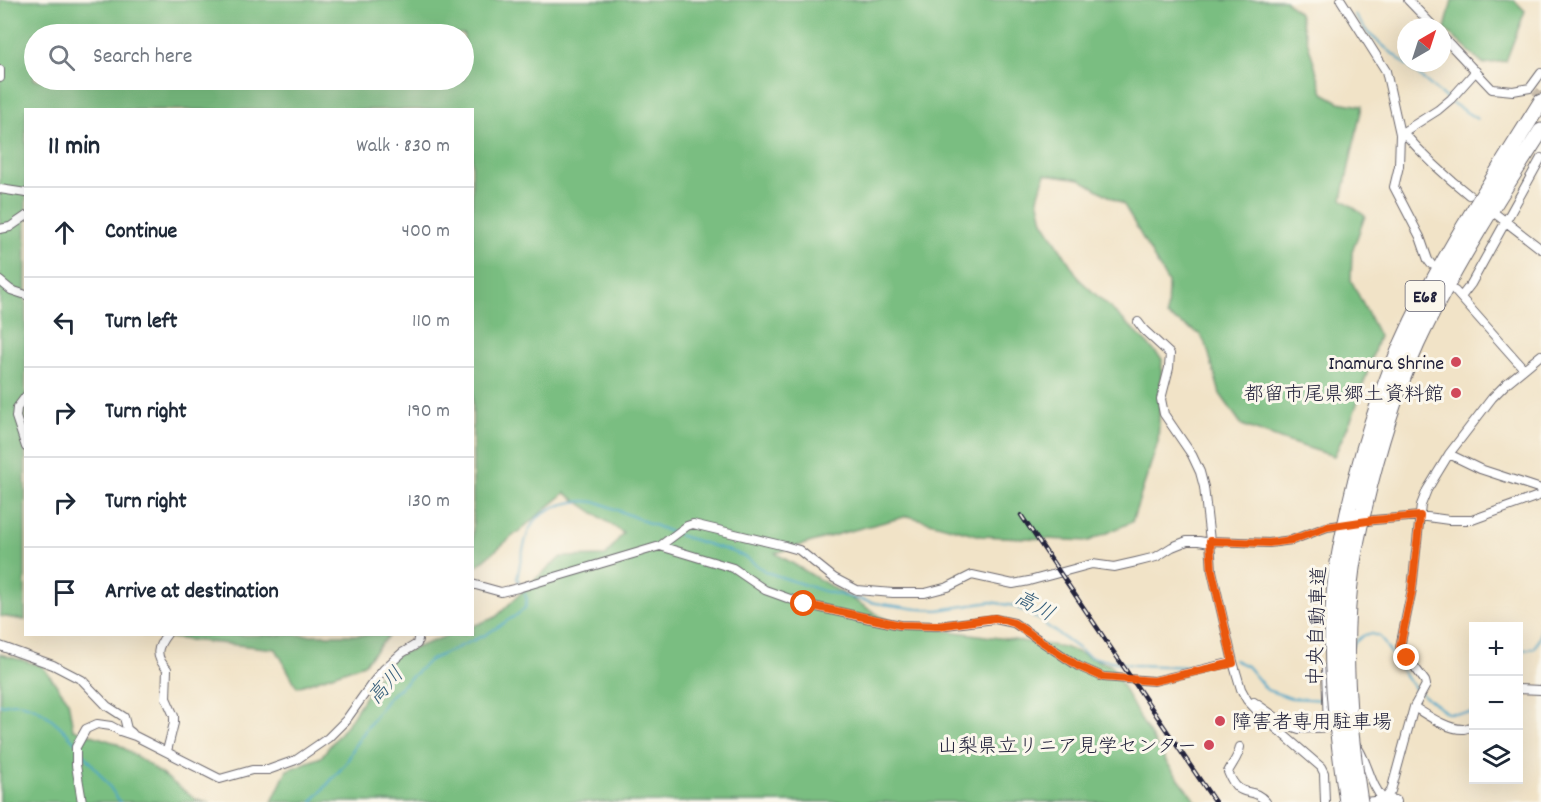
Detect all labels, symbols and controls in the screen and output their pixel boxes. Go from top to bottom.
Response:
north arrow [1397,18,1451,72]
search box [24,24,474,90]
icon: search [45,41,78,74]
text: Search here [93,42,192,73]
text: 11 min [48,129,100,166]
text: Walk · 830 m [356,133,450,161]
icon: ahead [48,216,81,249]
text: Continue [105,217,177,248]
text: 400 m [402,218,450,246]
road number: E68 [1406,281,1444,311]
icon: left [48,306,81,339]
text: Turn left [105,307,177,338]
text: 110 m [412,308,450,336]
place label: Inamura Shrine [1328,351,1444,379]
marker: Inamura Shrine [1449,355,1463,369]
place label: 都留市尾県郷土資料館 [1244,382,1444,410]
marker: 都留市尾県郷土資料館 [1449,386,1463,400]
icon: right [48,396,81,429]
text: Turn right [105,397,187,428]
text: 190 m [407,398,450,426]
icon: right [48,486,81,519]
text: Turn right [105,487,187,518]
text: 130 m [408,488,450,516]
street label: 中央自動車道 [1303,566,1335,687]
icon: arrive [48,576,81,609]
text: Arrive at destination [105,577,279,608]
water label: 高川 [1008,584,1059,631]
route start [790,590,816,616]
map controls [1469,622,1523,784]
button: + [1469,622,1523,676]
route end [1393,644,1419,670]
water label: 高川 [362,661,412,713]
button: − [1469,676,1523,730]
place label: 障害者専用駐車場 [1232,710,1392,738]
marker: 障害者専用駐車場 [1213,714,1227,728]
button: layers [1469,730,1523,784]
place label: 山梨県立リニア見学センター [938,734,1197,762]
marker: 山梨県立リニア見学センター [1202,738,1216,752]

